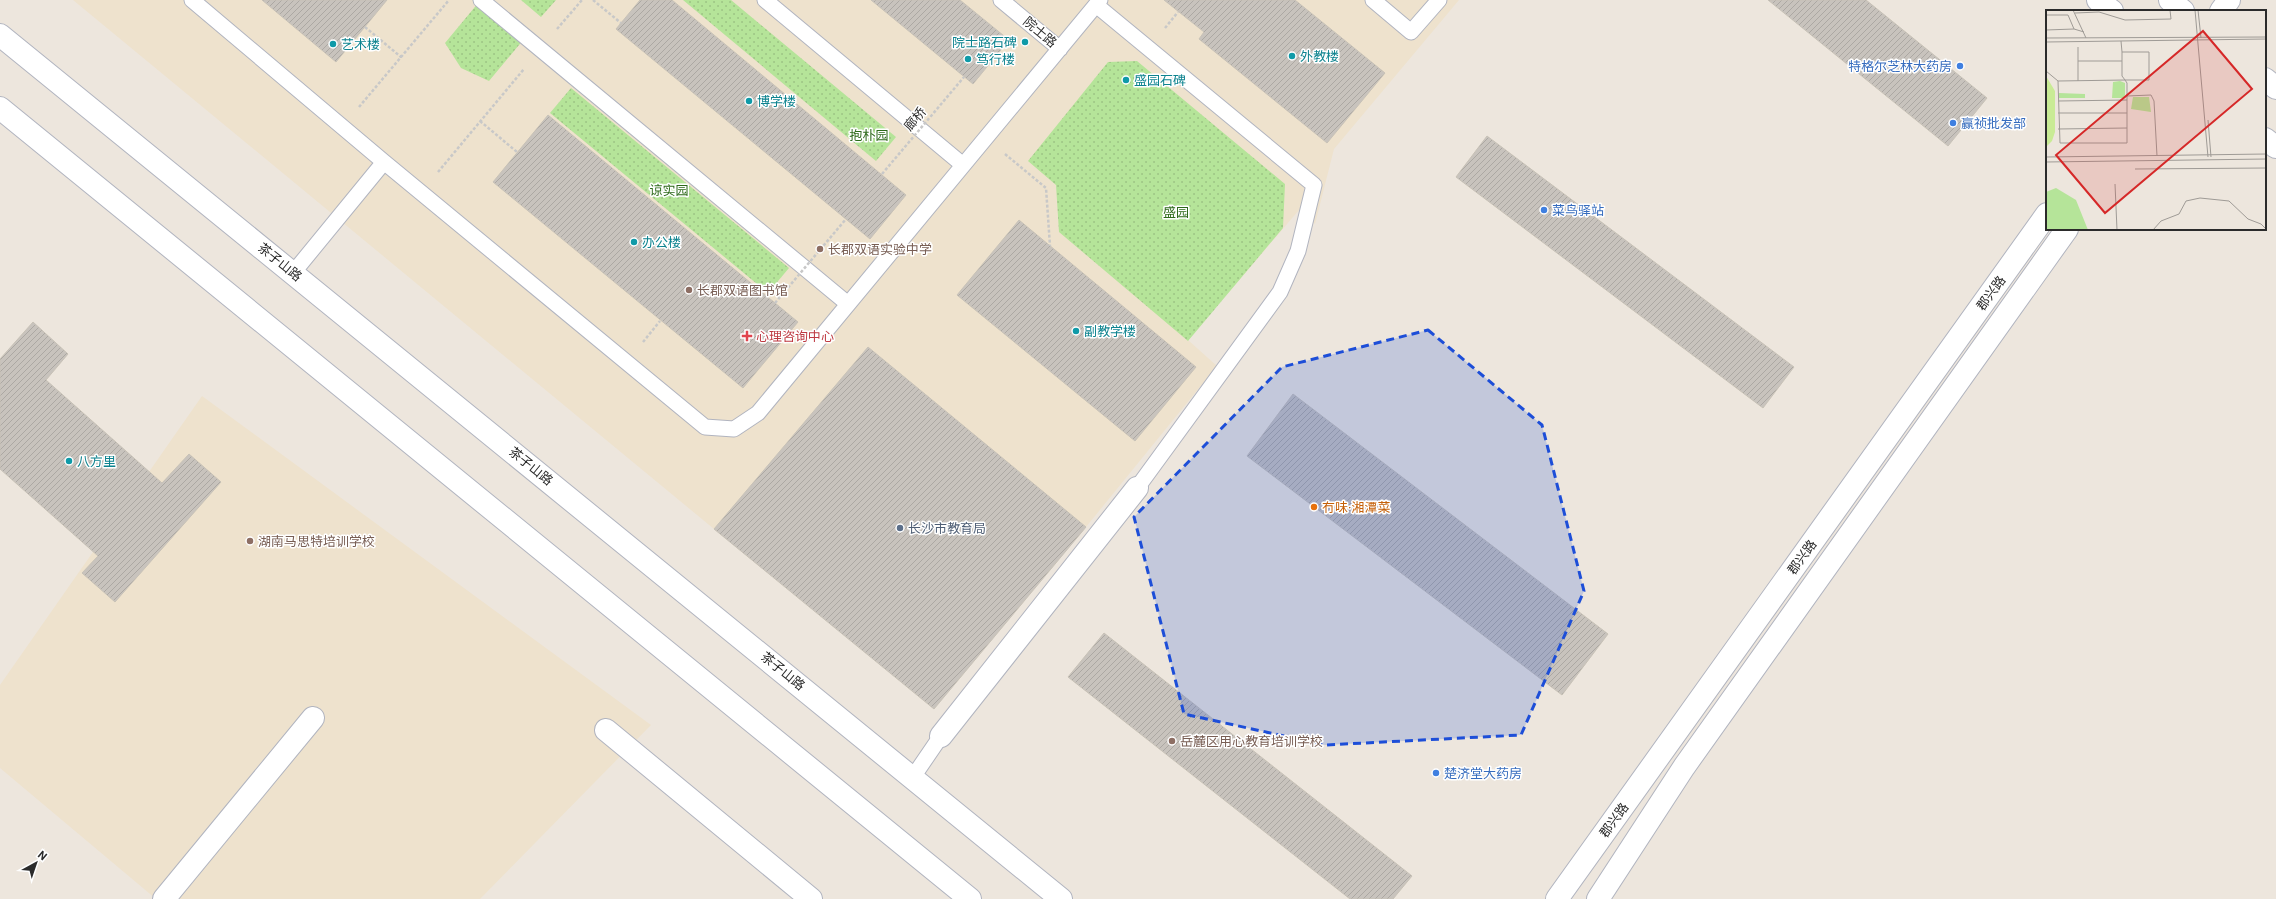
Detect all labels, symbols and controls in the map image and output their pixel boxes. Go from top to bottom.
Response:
inset map [2046,10,2266,230]
street label: 院士路 [1020,14,1060,50]
place label: 院士路石碑 [952,35,1017,50]
place label: 艺术楼 [341,37,380,52]
marker: 院士路石碑 [1020,37,1030,47]
marker: 艺术楼 [328,39,338,49]
place label: 外教楼 [1300,49,1339,64]
marker: 外教楼 [1287,51,1297,61]
place label: 笃行楼 [976,52,1015,67]
marker: 笃行楼 [963,54,973,64]
place label: 特格尔芝林大药房 [1848,59,1952,74]
marker: 特格尔芝林大药房 [1955,61,1965,71]
place label: 盛园石碑 [1134,73,1186,88]
marker: 盛园石碑 [1121,75,1131,85]
place label: 博学楼 [757,94,796,109]
marker: 博学楼 [744,96,754,106]
street label: 廊桥 [901,104,929,134]
place label: 赢祯批发部 [1961,116,2026,131]
marker: 赢祯批发部 [1948,118,1958,128]
park label: 抱朴园 [849,128,889,143]
park label: 谅实园 [649,183,689,198]
place label: 菜鸟驿站 [1552,203,1604,218]
park label: 盛园 [1163,205,1189,220]
marker: 菜鸟驿站 [1539,205,1549,215]
place label: 办公楼 [642,235,681,250]
marker: 办公楼 [629,237,639,247]
street label: 茶子山路 [255,240,305,284]
place label: 长郡双语实验中学 [828,242,932,257]
marker: 长郡双语实验中学 [815,244,825,254]
street label: 郡兴路 [1973,273,2009,313]
place label: 长郡双语图书馆 [697,283,788,298]
marker: 长郡双语图书馆 [684,285,694,295]
place label: 副教学楼 [1084,324,1136,339]
marker: 副教学楼 [1071,326,1081,336]
place label: 心理咨询中心 [756,329,834,344]
marker: 心理咨询中心 [741,330,753,342]
street label: 茶子山路 [506,444,556,488]
place label: 八方里 [77,454,116,469]
marker: 八方里 [64,456,74,466]
place label: 冇味·湘潭菜 [1322,500,1390,515]
marker: 冇味·湘潭菜 [1309,502,1319,512]
place label: 长沙市教育局 [908,521,986,536]
marker: 长沙市教育局 [895,523,905,533]
place label: 湖南马思特培训学校 [258,534,375,549]
marker: 湖南马思特培训学校 [245,536,255,546]
street label: 郡兴路 [1784,537,1820,577]
street label: 茶子山路 [758,649,808,693]
place label: 岳麓区用心教育培训学校 [1180,734,1323,749]
marker: 岳麓区用心教育培训学校 [1167,736,1177,746]
place label: 楚济堂大药房 [1444,766,1522,781]
marker: 楚济堂大药房 [1431,768,1441,778]
street label: 郡兴路 [1596,800,1632,840]
north arrow [16,843,56,883]
text: N [35,848,49,863]

